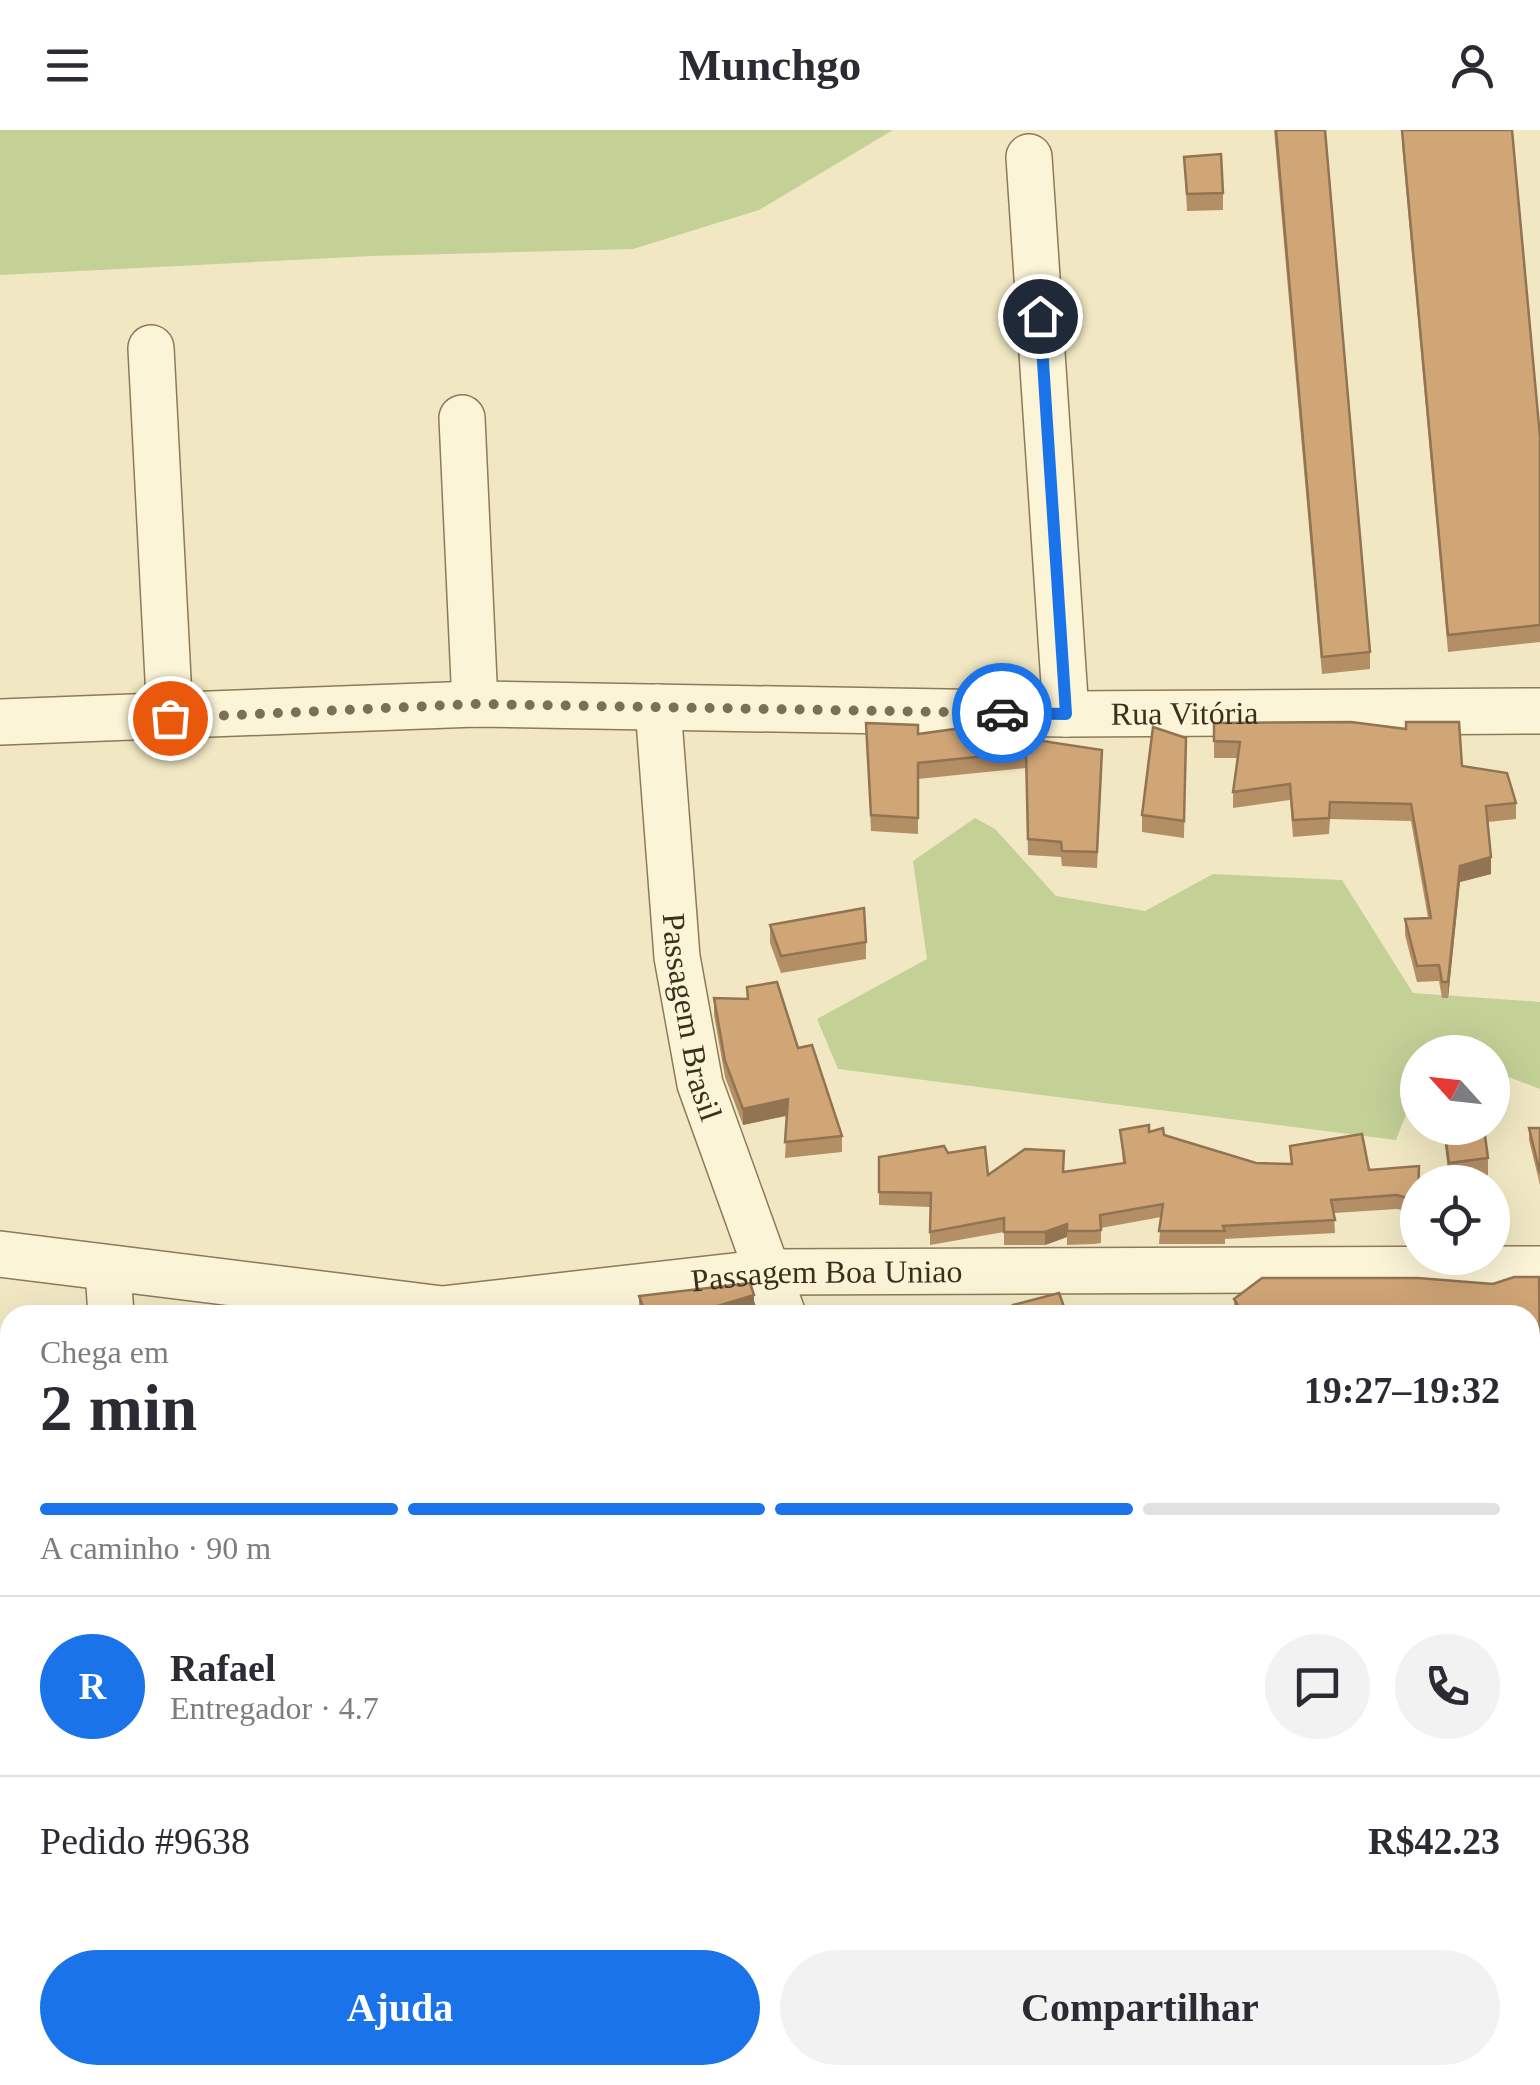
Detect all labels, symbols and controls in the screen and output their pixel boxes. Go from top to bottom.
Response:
icon: menu [40,38,95,93]
icon: person [1445,38,1500,93]
text: Munchgo [679,40,861,90]
pin [998,274,1083,359]
icon: home [1013,289,1068,344]
courier [952,663,1052,763]
pin [128,676,213,761]
icon: car [975,686,1030,741]
icon: bag [143,691,198,746]
street label: Rua Vitória [1111,695,1259,732]
street label: Passagem Brasil [656,912,730,1126]
north arrow [1400,1035,1510,1145]
map controls [1400,1035,1510,1275]
button: locate [1400,1165,1510,1275]
street label: Passagem Boa Uniao [689,1253,963,1299]
text: Chega em [40,1334,169,1370]
text: 19:27–19:32 [1304,1369,1500,1411]
text: 2 min [40,1372,197,1444]
text: A caminho · 90 m [40,1530,271,1566]
button: chat [1265,1634,1370,1739]
button: phone [1395,1634,1500,1739]
text: Rafael [170,1647,276,1689]
text: R [79,1665,106,1707]
text: Entregador · 4.7 [170,1690,379,1726]
text: Pedido #9638 [40,1820,250,1862]
text: R$42.23 [1368,1820,1500,1862]
button: Ajuda [40,1950,760,2065]
button: Compartilhar [780,1950,1500,2065]

